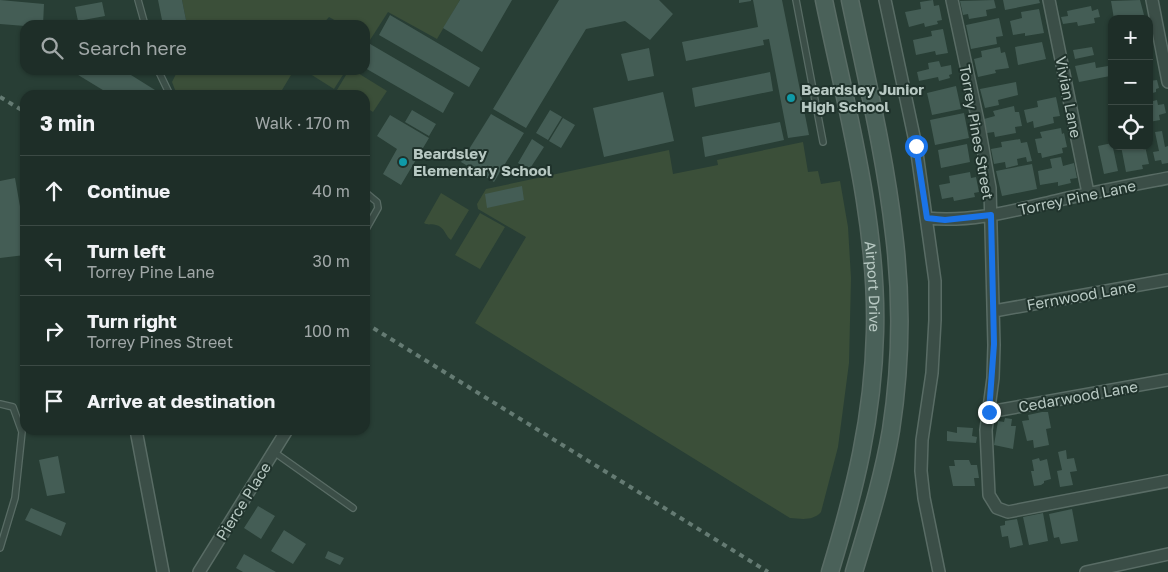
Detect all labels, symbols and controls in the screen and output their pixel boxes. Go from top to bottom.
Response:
map controls [1108,15,1153,150]
button: + [1108,15,1153,60]
search box [20,20,370,75]
icon: search [38,34,66,62]
text: Search here [78,36,187,59]
street label: Vivian Lane [1052,55,1086,140]
button: − [1108,60,1153,105]
street label: Torrey Pines Street [956,63,998,201]
place label: Beardsley Junior High School [801,80,924,115]
marker: Beardsley Junior High School [785,92,797,104]
button: locate [1108,105,1153,150]
text: 3 min [40,110,95,136]
text: Walk · 170 m [255,113,350,133]
route start [905,135,928,158]
place label: Beardsley Elementary School [413,144,552,179]
marker: Beardsley Elementary School [397,156,409,168]
street label: Torrey Pine Lane [1017,176,1138,218]
icon: ahead [40,177,68,205]
text: Continue [87,179,170,202]
text: 40 m [312,181,350,201]
text: Turn left [87,239,166,262]
street label: Airport Drive [862,240,884,332]
icon: left [40,247,68,275]
text: 30 m [313,251,350,271]
text: Torrey Pine Lane [87,262,215,282]
street label: Fernwood Lane [1025,276,1137,313]
text: Turn right [87,309,177,332]
icon: right [40,317,68,345]
text: 100 m [304,321,350,341]
text: Torrey Pines Street [87,332,233,352]
street label: Cedarwood Lane [1017,377,1139,415]
icon: arrive [40,387,68,415]
text: Arrive at destination [87,389,275,412]
route end [978,401,1001,424]
street label: Pierce Place [212,458,274,543]

